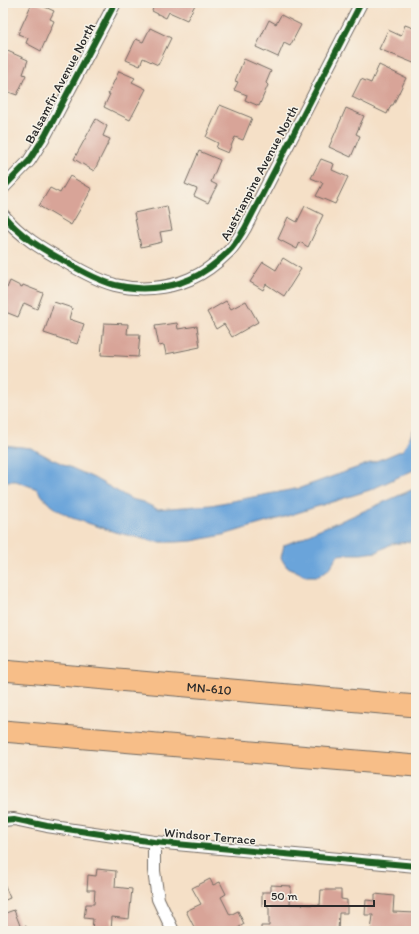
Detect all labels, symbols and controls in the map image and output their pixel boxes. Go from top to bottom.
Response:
street label: Balsamfir Avenue North [22,20,98,146]
street label: Austrianpine Avenue North [217,103,301,243]
street label: MN-610 [186,679,232,697]
street label: Windsor Terrace [164,825,256,847]
scale bar [265,882,374,908]
text: 50 m [271,889,297,903]

